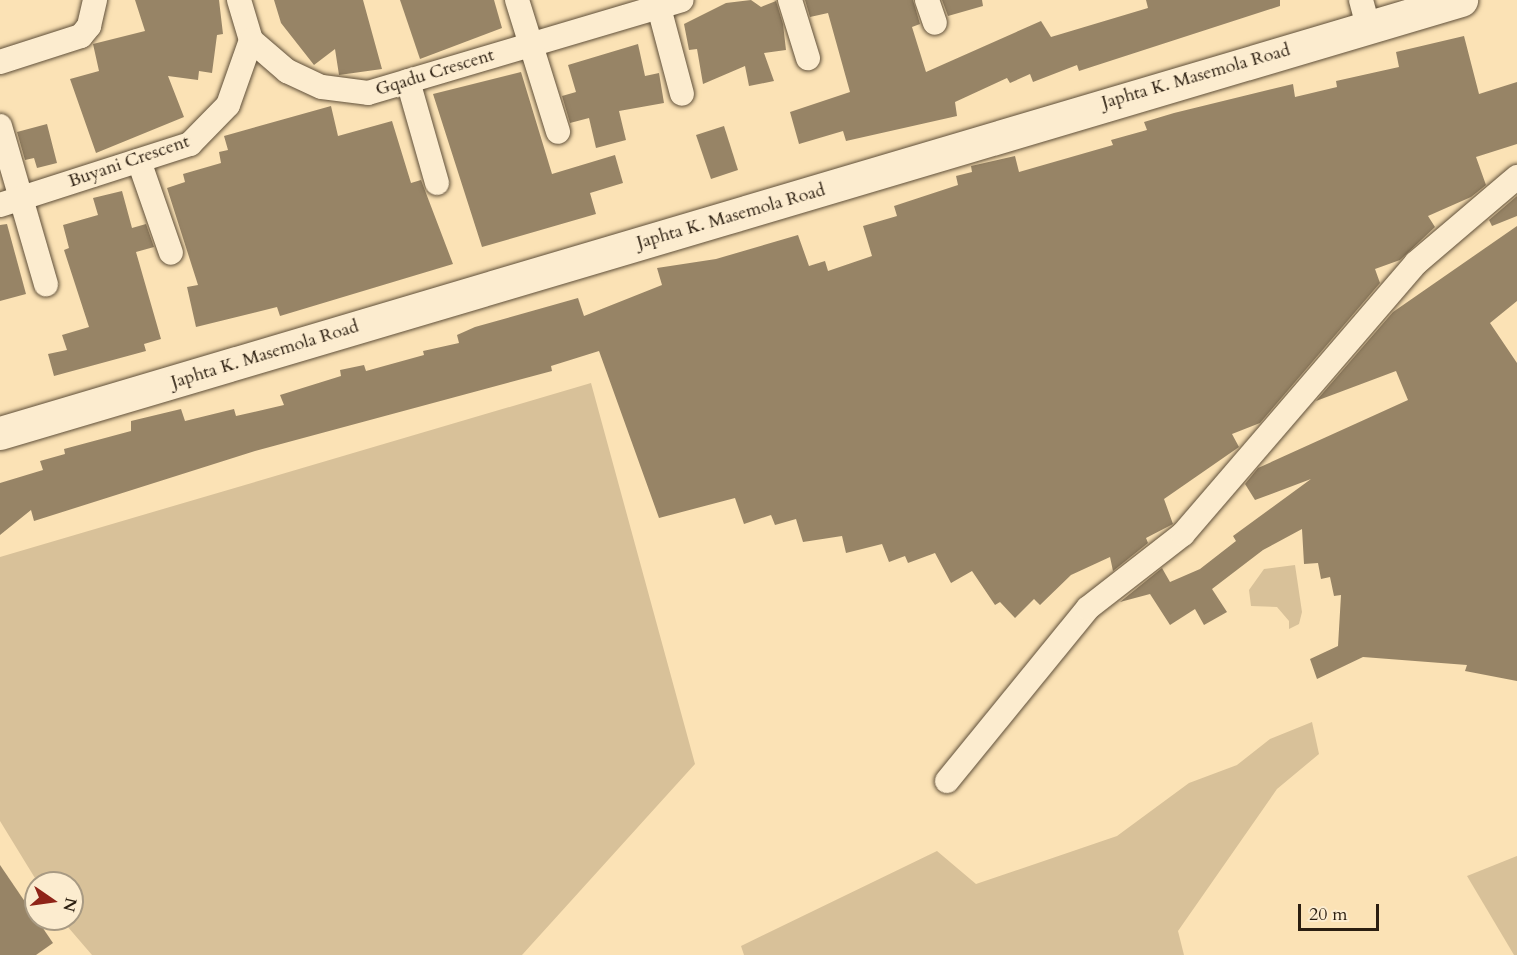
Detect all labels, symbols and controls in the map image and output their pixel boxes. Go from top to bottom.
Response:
street label: Japhta K. Masemola Road [1099,40,1293,114]
street label: Gqadu Crescent [373,45,497,101]
street label: Buyani Crescent [66,131,192,193]
street label: Japhta K. Masemola Road [634,180,828,254]
street label: Japhta K. Masemola Road [169,316,361,394]
north arrow [24,871,84,931]
scale bar [1301,892,1382,930]
text: N [57,895,82,914]
text: 20 m [1309,902,1348,927]

